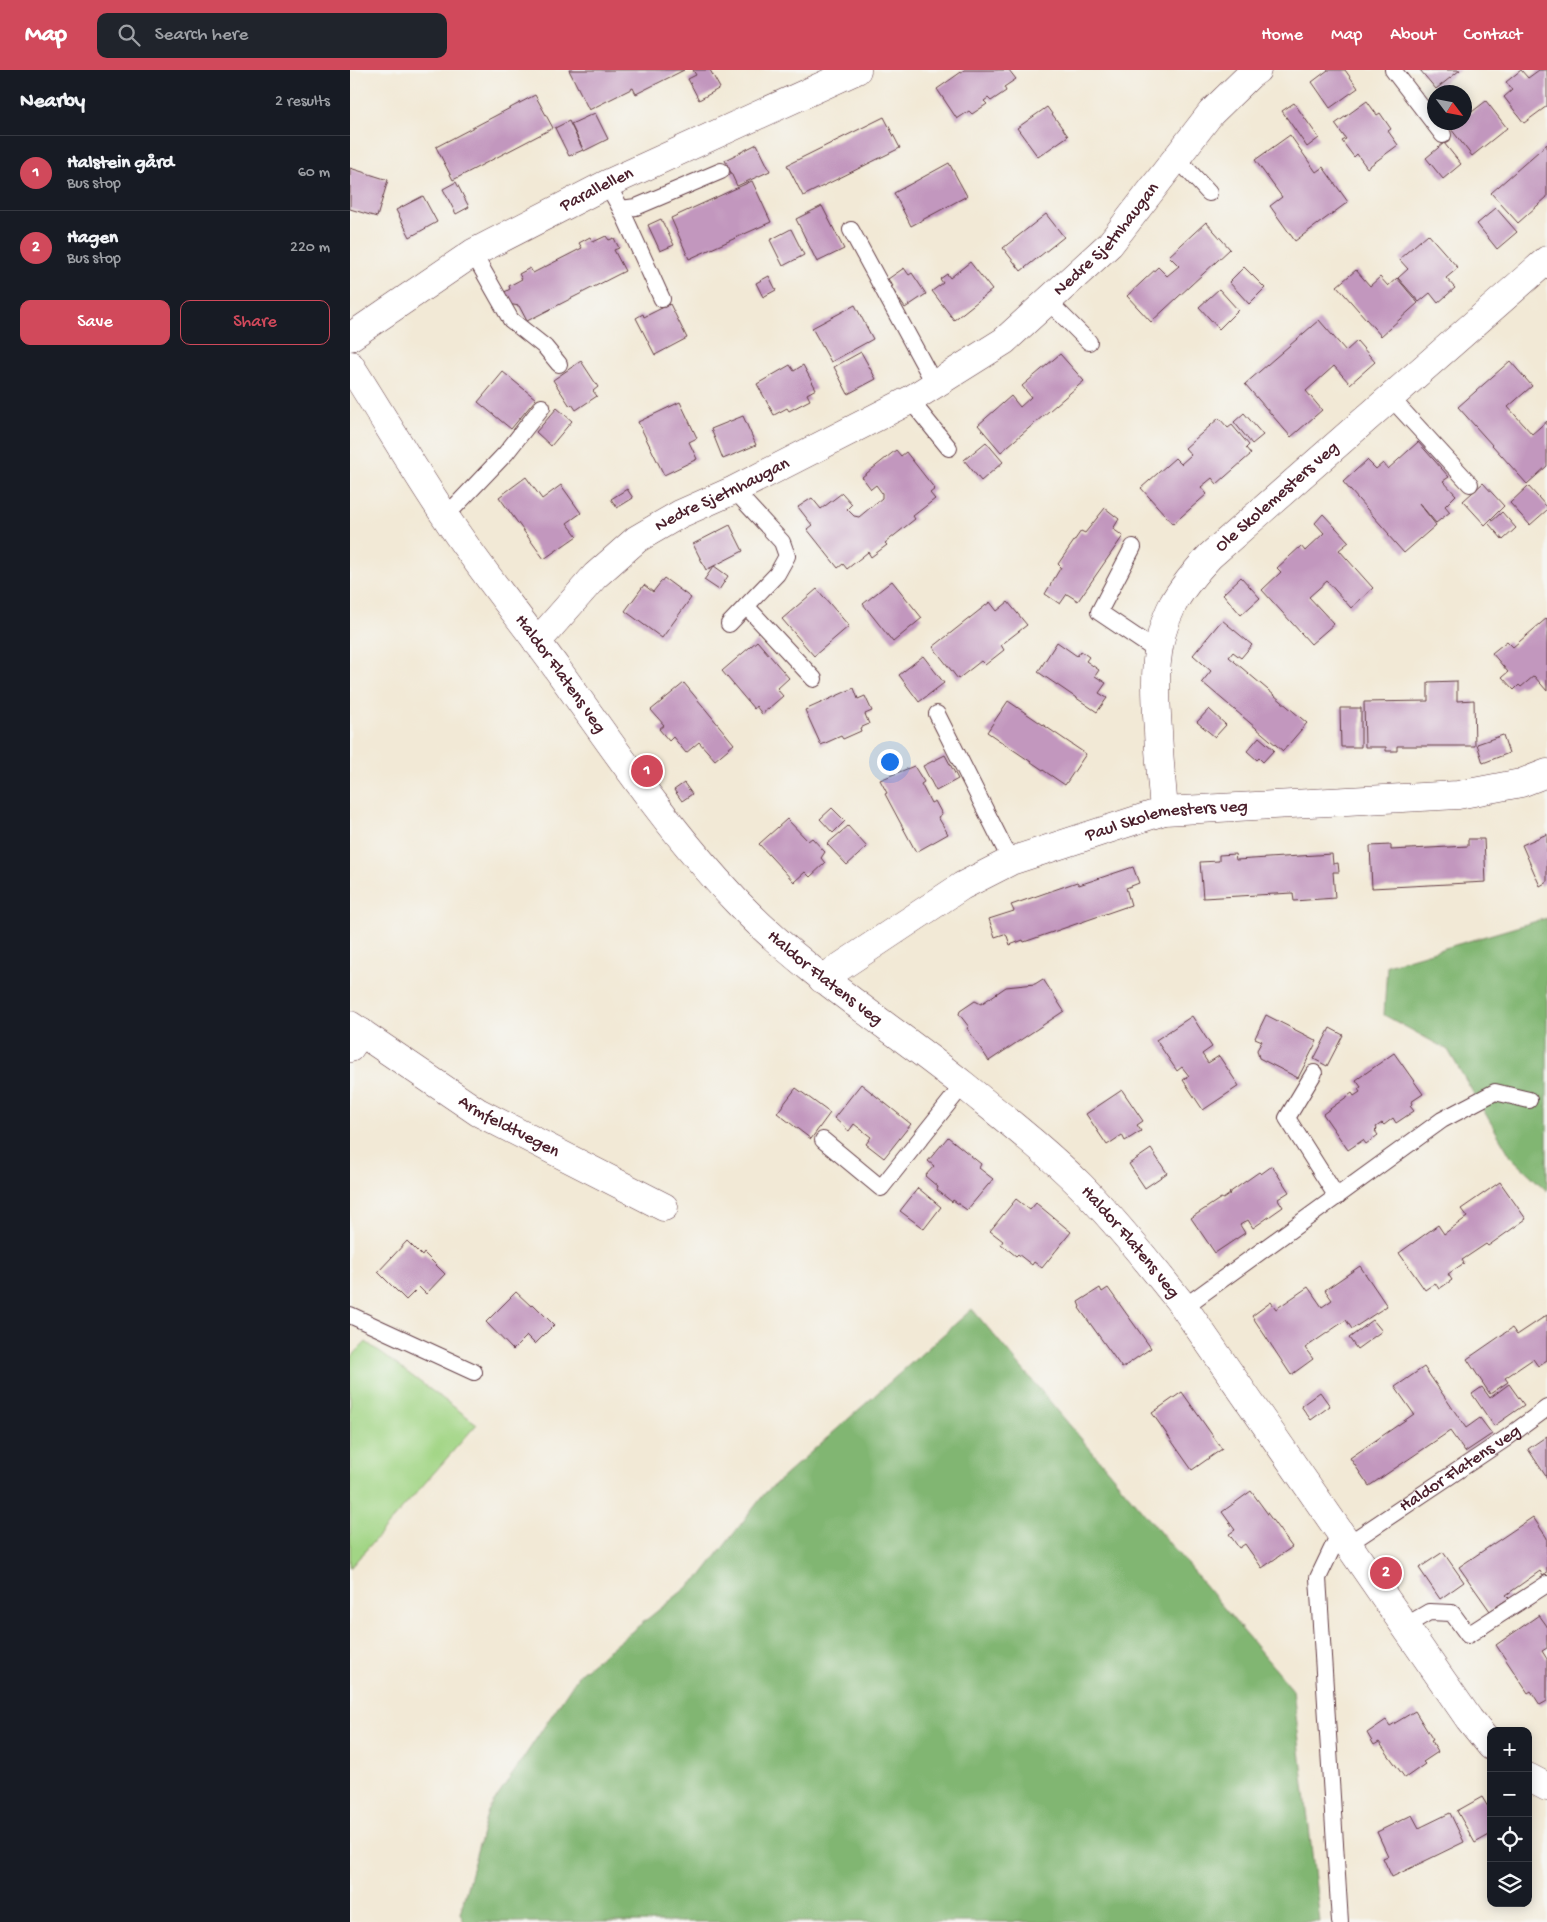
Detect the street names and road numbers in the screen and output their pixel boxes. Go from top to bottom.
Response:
street label: Parallellen [556,163,637,217]
street label: Nedre Sjetnhaugan [1049,178,1164,301]
street label: Ole Skolemesters veg [1211,437,1343,557]
street label: Nedre Sjetnhaugan [651,453,793,537]
street label: Haldor Flatens veg [510,611,610,738]
street label: Paul Skolemesters veg [1082,796,1248,847]
street label: Haldor Flatens veg [763,926,887,1030]
street label: Armfeldtvegen [454,1091,563,1163]
street label: Haldor Flatens veg [1076,1182,1184,1303]
street label: Haldor Flatens veg [1396,1421,1525,1517]

